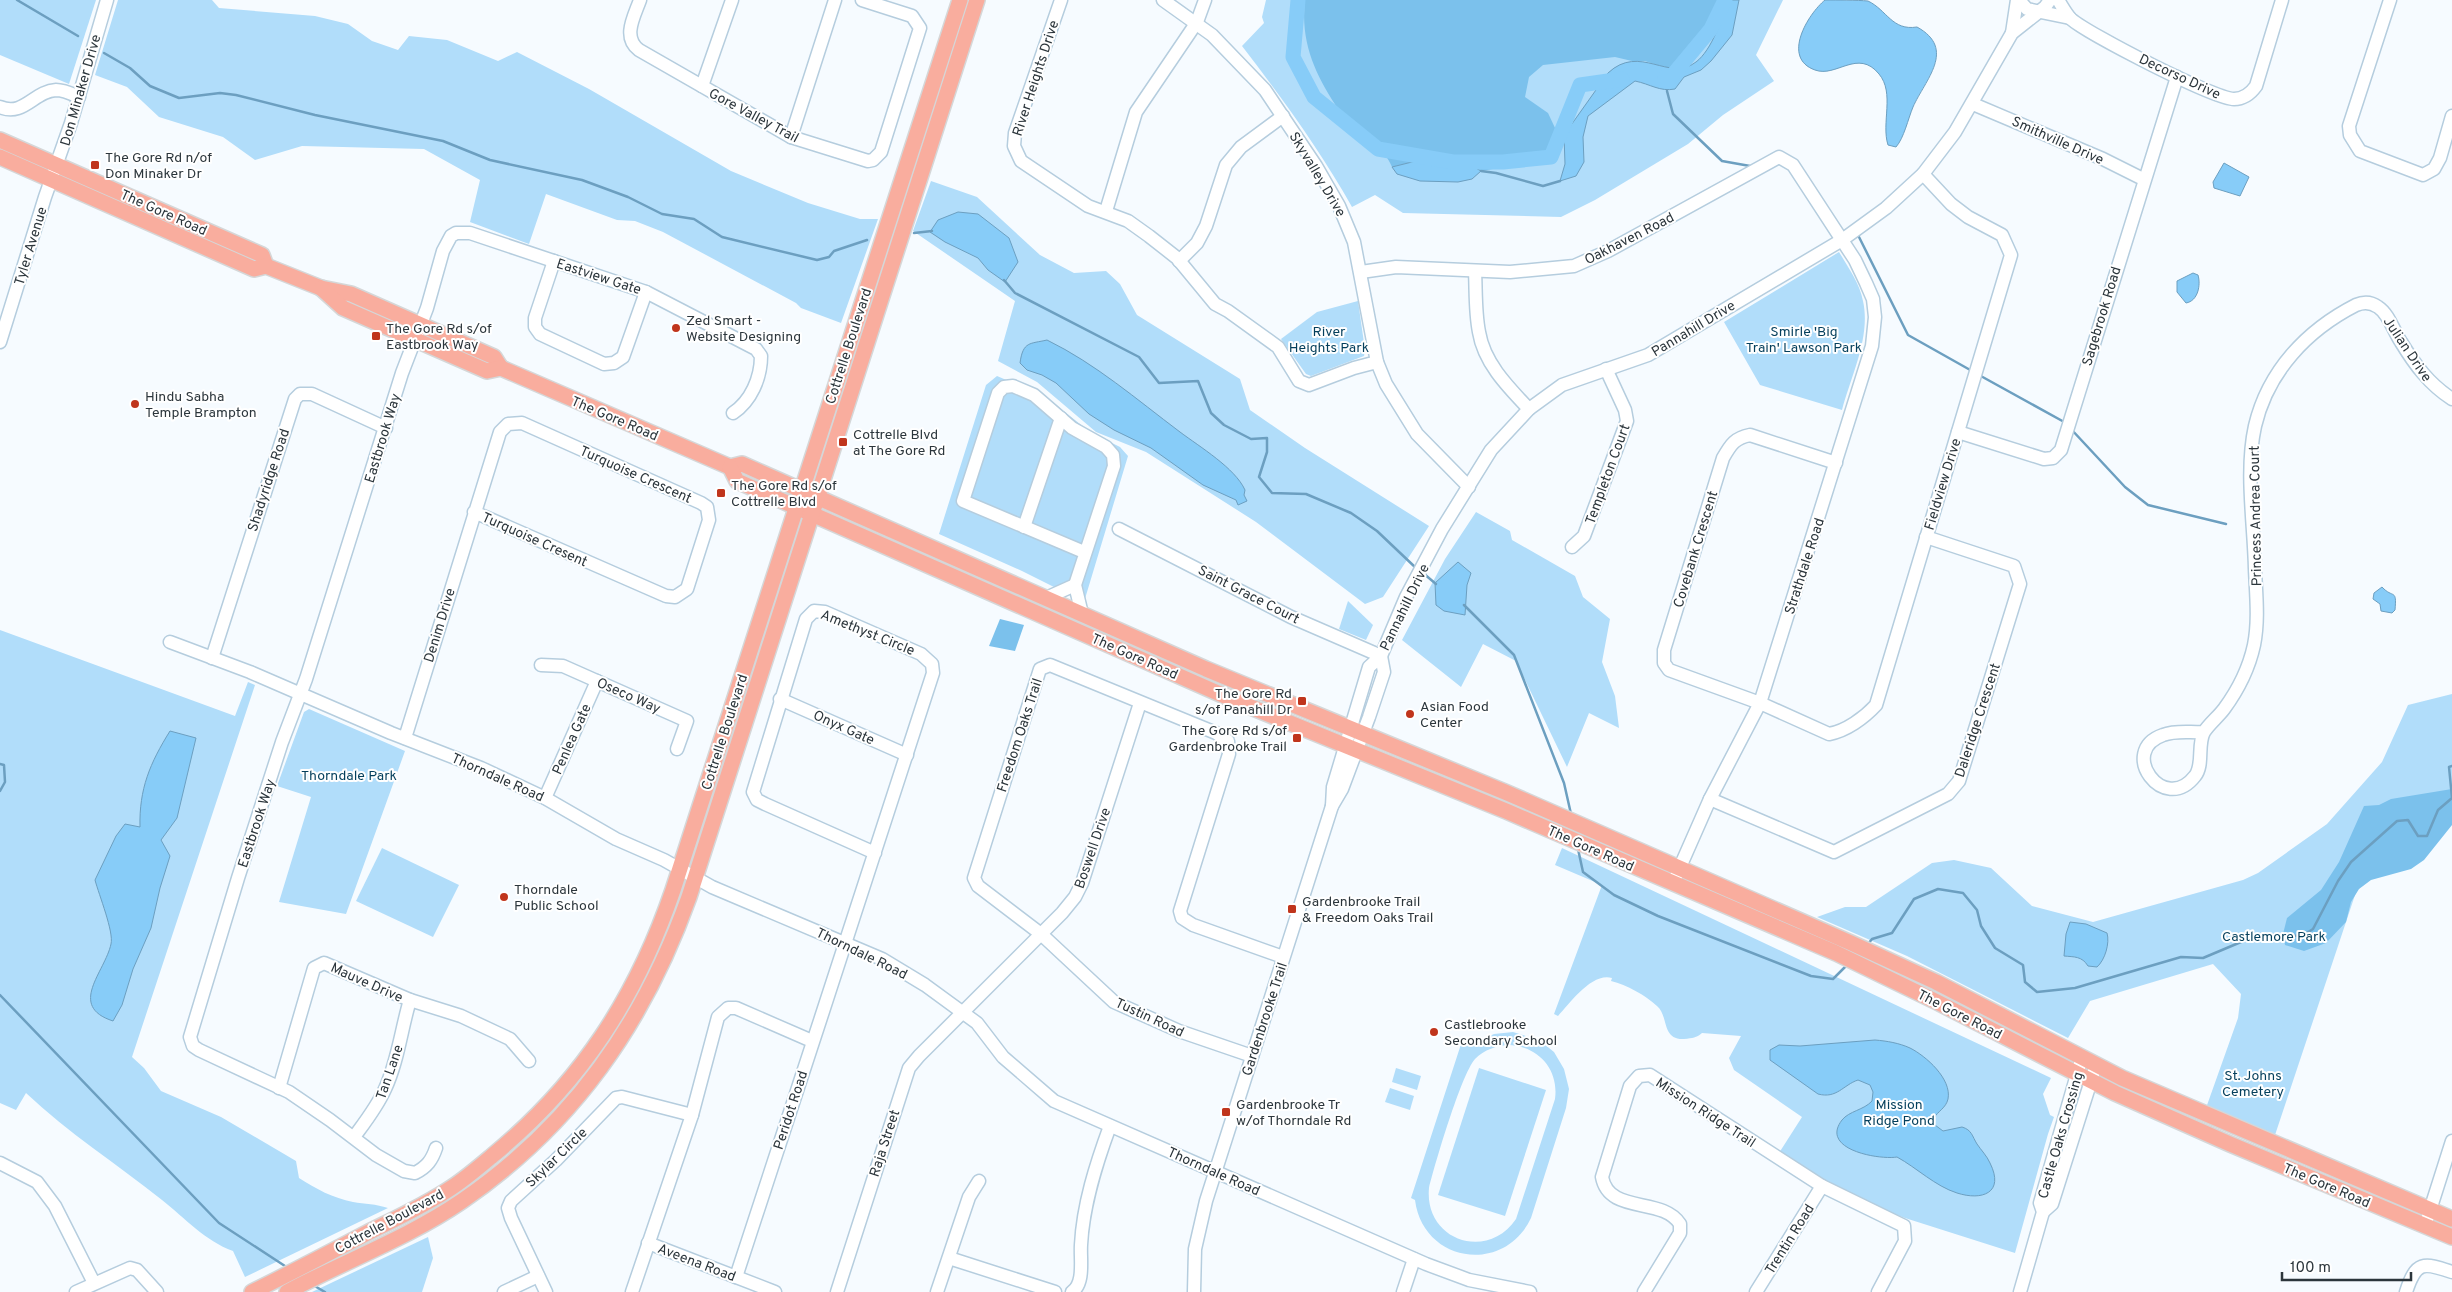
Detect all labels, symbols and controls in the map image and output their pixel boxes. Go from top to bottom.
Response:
street label: River Heights Drive [1010,18,1063,139]
street label: Don Minaker Drive [57,33,105,148]
street label: Decorso Drive [2136,51,2223,104]
street label: Gore Valley Trail [705,85,801,147]
street label: Smithville Drive [2009,114,2106,169]
street label: Skyvalley Drive [1285,129,1349,220]
place label: The Gore Rd n/of Don Minaker Dr [105,150,212,183]
marker: The Gore Rd n/of Don Minaker Dr [89,159,101,171]
street label: The Gore Road [118,187,209,240]
street label: Tyler Avenue [11,205,51,288]
street label: Oakhaven Road [1582,209,1677,269]
street label: Eastview Gate [554,256,643,299]
street label: Sagebrook Road [2079,265,2126,368]
street label: Cottrelle Boulevard [823,286,876,407]
street label: Pannahill Drive [1649,298,1739,361]
place label: Zed Smart - Website Designing [686,313,801,346]
street label: Julian Drive [2379,314,2435,386]
place label: The Gore Rd s/of Eastbrook Way [386,321,492,354]
marker: Zed Smart - Website Designing [670,322,682,334]
park label: River Heights Park [1289,324,1369,357]
park label: Smirle 'Big Train' Lawson Park [1746,324,1862,357]
marker: The Gore Rd s/of Eastbrook Way [370,330,382,342]
place label: Hindu Sabha Temple Brampton [145,389,257,422]
street label: Eastbrook Way [362,392,405,485]
street label: The Gore Road [568,393,660,445]
marker: Hindu Sabha Temple Brampton [129,398,141,410]
street label: Templeton Court [1582,422,1634,527]
street label: Shadyridge Road [245,427,294,534]
place label: Cottrelle Blvd at The Gore Rd [853,427,945,460]
marker: Cottrelle Blvd at The Gore Rd [837,436,849,448]
street label: Fieldview Drive [1921,436,1965,532]
street label: Turquoise Crescent [577,443,694,508]
street label: Princess Andrea Court [2247,445,2266,586]
place label: The Gore Rd s/of Cottrelle Blvd [731,478,837,511]
marker: The Gore Rd s/of Cottrelle Blvd [715,487,727,499]
street label: Covebank Crescent [1671,489,1722,610]
street label: Turquoise Cresent [479,510,590,571]
street label: Strathdale Road [1782,516,1829,617]
street label: Pannahill Drive [1377,561,1434,654]
street label: Saint Grace Court [1195,562,1302,628]
street label: Denim Drive [421,586,460,665]
street label: Amethyst Circle [818,607,917,660]
street label: The Gore Road [1089,631,1180,684]
street label: Daleridge Crescent [1952,661,2005,780]
street label: Cottrelle Boulevard [699,672,752,793]
street label: Oseco Way [594,675,663,718]
street label: Freedom Oaks Trail [994,676,1047,795]
place label: The Gore Rd s/of Panahill Dr [1195,686,1293,719]
marker: The Gore Rd s/of Panahill Dr [1296,695,1308,707]
place label: Asian Food Center [1420,699,1489,732]
street label: Penlea Gate [549,702,596,778]
street label: Onyx Gate [810,707,877,749]
marker: Asian Food Center [1404,708,1416,720]
place label: The Gore Rd s/of Gardenbrooke Trail [1169,723,1287,756]
marker: The Gore Rd s/of Gardenbrooke Trail [1291,732,1303,744]
street label: Thorndale Road [448,750,546,806]
park label: Thorndale Park [301,768,397,785]
street label: Eastbrook Way [235,777,280,870]
street label: Boswell Drive [1072,806,1115,891]
street label: The Gore Road [1545,823,1636,876]
place label: Thorndale Public School [514,882,599,915]
marker: Thorndale Public School [498,891,510,903]
place label: Gardenbrooke Trail & Freedom Oaks Trail [1302,894,1433,927]
marker: Gardenbrooke Trail & Freedom Oaks Trail [1286,903,1298,915]
street label: Thorndale Road [813,925,910,984]
park label: Castlemore Park [2222,929,2326,946]
street label: Mauve Drive [328,960,405,1007]
street label: Gardenbrooke Trail [1239,961,1292,1078]
street label: The Gore Road [1914,987,2005,1044]
street label: Tustin Road [1112,995,1187,1042]
place label: Castlebrooke Secondary School [1444,1017,1557,1050]
marker: Castlebrooke Secondary School [1428,1026,1440,1038]
street label: Tan Lane [373,1043,408,1102]
park label: St. Johns Cemetery [2222,1068,2284,1101]
street label: Peridot Road [771,1069,812,1152]
street label: Castle Oaks Crossing [2035,1070,2088,1201]
street label: Mission Ridge Trail [1652,1075,1758,1152]
place label: Gardenbrooke Tr w/of Thorndale Rd [1236,1097,1351,1130]
park label: Mission Ridge Pond [1863,1097,1935,1130]
marker: Gardenbrooke Tr w/of Thorndale Rd [1220,1106,1232,1118]
street label: Raja Street [867,1108,904,1179]
street label: Skylar Circle [523,1125,591,1192]
street label: Thorndale Road [1164,1144,1262,1200]
street label: The Gore Road [2280,1160,2372,1212]
street label: Cottrelle Boulevard [332,1186,447,1258]
street label: Trentin Road [1762,1202,1819,1278]
street label: Aveena Road [655,1241,738,1286]
scale bar [2282,1250,2411,1282]
text: 100 m [2290,1259,2331,1278]

